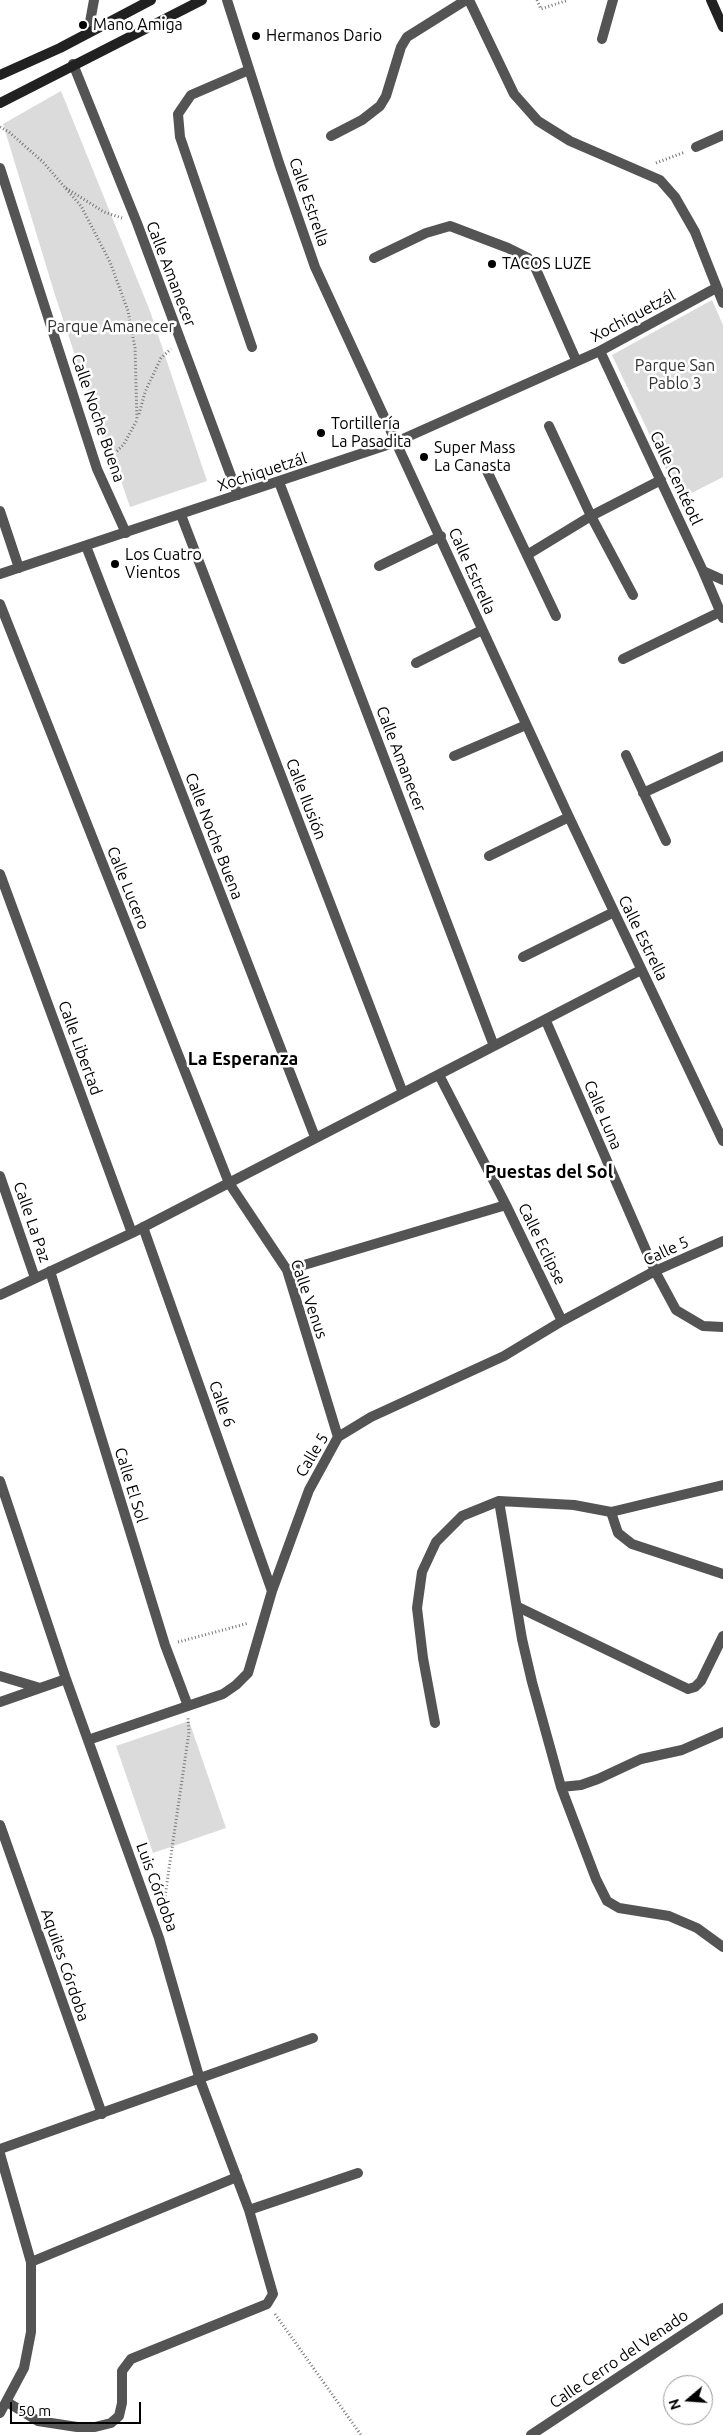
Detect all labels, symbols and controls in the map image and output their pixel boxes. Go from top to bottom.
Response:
place label: Mano Amiga [93,15,183,35]
marker: Mano Amiga [77,19,89,31]
place label: Hermanos Dario [266,26,382,46]
marker: Hermanos Dario [250,30,262,42]
street label: Calle Estrella [285,155,333,249]
street label: Calle Amanecer [142,218,200,330]
place label: TACOS LUZE [502,254,591,274]
marker: TACOS LUZE [486,258,498,270]
street label: Xochiquetzál [587,286,679,346]
park label: Parque Amanecer [47,317,175,337]
street label: Calle Noche Buena [67,351,129,485]
park label: Parque San Pablo 3 [635,356,715,394]
place label: Tortillería La Pasadita [331,414,412,452]
marker: Tortillería La Pasadita [315,427,327,439]
street label: Calle Centéotl [646,428,706,528]
place label: Super Mass La Canasta [434,438,515,476]
street label: Xochiquetzál [215,449,309,495]
marker: Super Mass La Canasta [418,451,430,463]
street label: Calle Estrella [444,525,500,617]
place label: Los Cuatro Vientos [125,545,202,583]
marker: Los Cuatro Vientos [109,558,121,570]
street label: Calle Amanecer [372,703,430,815]
street label: Calle Ilusión [282,756,330,842]
street label: Calle Noche Buena [181,770,247,902]
street label: Calle Lucero [103,844,153,932]
street label: Calle Estrella [614,892,672,984]
street label: Calle Libertad [54,998,106,1098]
district label: La Esperanza [188,1048,298,1070]
street label: Calle Luna [580,1077,626,1153]
district label: Puestas del Sol [485,1161,613,1183]
street label: Calle La Paz [9,1179,55,1265]
street label: Calle Eclipse [514,1200,570,1288]
street label: Calle 5 [640,1232,692,1270]
street label: Calle Venus [286,1257,332,1341]
street label: Calle 6 [205,1378,239,1430]
street label: Calle 5 [291,1430,333,1480]
street label: Calle El Sol [110,1445,152,1525]
street label: Luis Córdoba [132,1840,182,1934]
street label: Aquiles Córdoba [37,1906,93,2024]
street label: Calle Cerro del Venado [546,2305,692,2413]
north arrow [663,2375,713,2425]
scale bar [12,2392,144,2424]
text: N [665,2397,684,2412]
text: 50 m [18,2402,51,2419]

